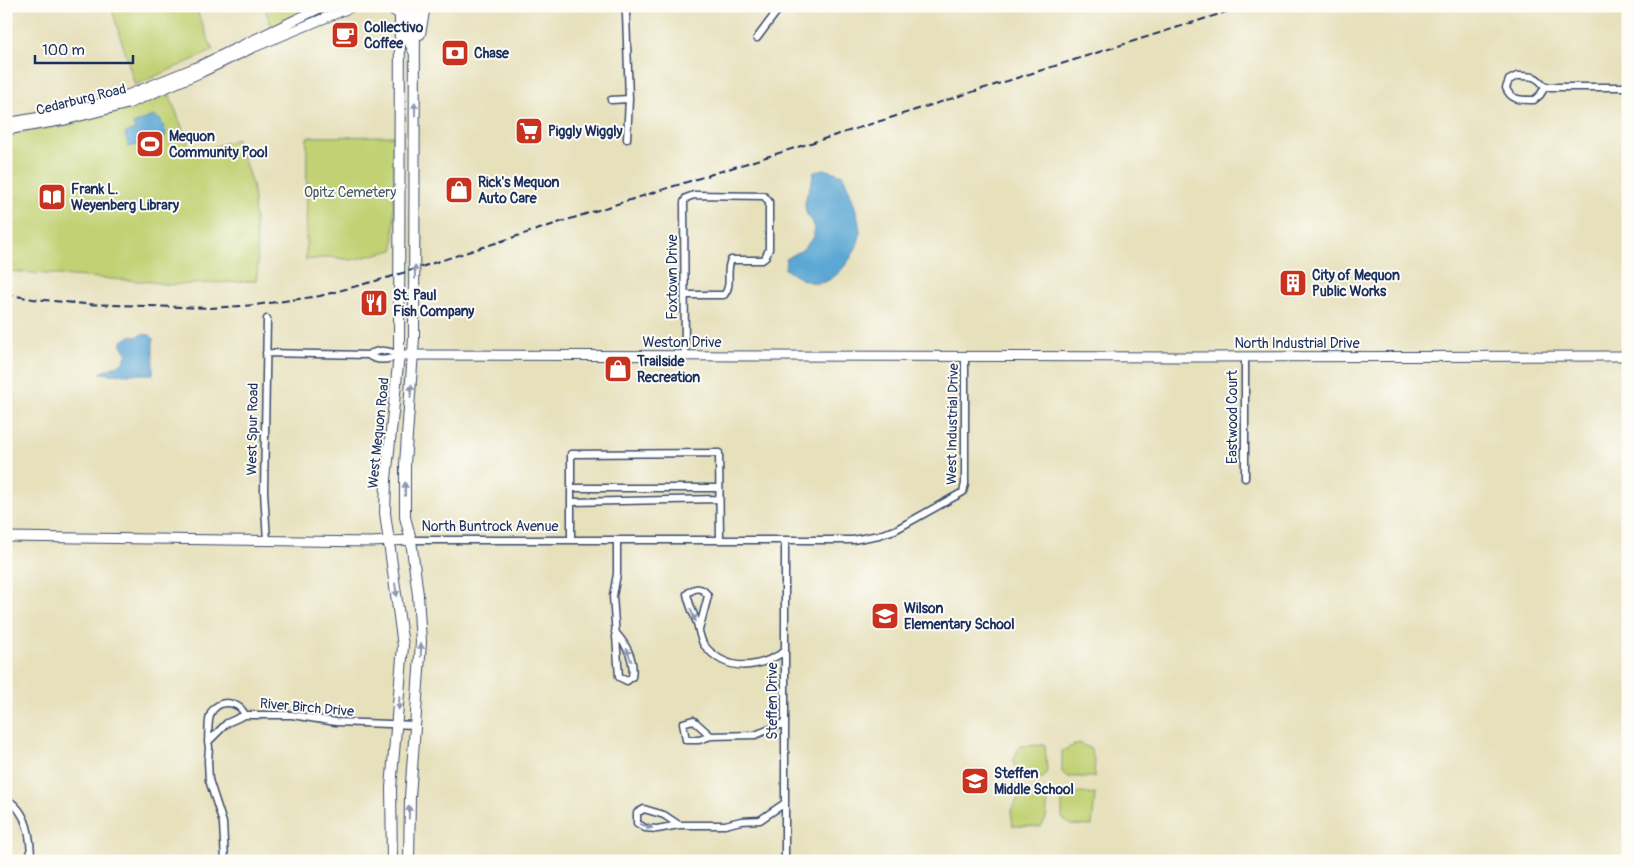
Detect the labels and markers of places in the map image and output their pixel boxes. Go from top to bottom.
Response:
place label: Collectivo Coffee [364,19,424,52]
cafe icon: Collectivo Coffee [330,20,360,50]
bank icon: Chase [440,38,470,68]
place label: Chase [474,45,510,62]
supermarket icon: Piggly Wiggly [514,116,544,146]
place label: Piggly Wiggly [548,123,623,140]
place label: Mequon Community Pool [169,128,268,161]
sports icon: Mequon Community Pool [135,129,165,159]
place label: Rick's Mequon Auto Care [478,174,560,207]
shop icon: Rick's Mequon Auto Care [444,175,474,205]
place label: Frank L. Weyenberg Library [71,181,179,214]
library icon: Frank L. Weyenberg Library [37,182,67,212]
place label: City of Mequon Public Works [1312,267,1400,300]
building icon: City of Mequon Public Works [1278,268,1308,298]
place label: St. Paul Fish Company [393,287,474,320]
restaurant icon: St. Paul Fish Company [359,288,389,318]
place label: Trailside Recreation [636,353,700,386]
shop icon: Trailside Recreation [603,354,633,384]
place label: Wilson Elementary School [904,600,1015,633]
school or university icon: Wilson Elementary School [870,601,900,631]
place label: Steffen Middle School [994,765,1074,798]
school or university icon: Steffen Middle School [960,766,990,796]

